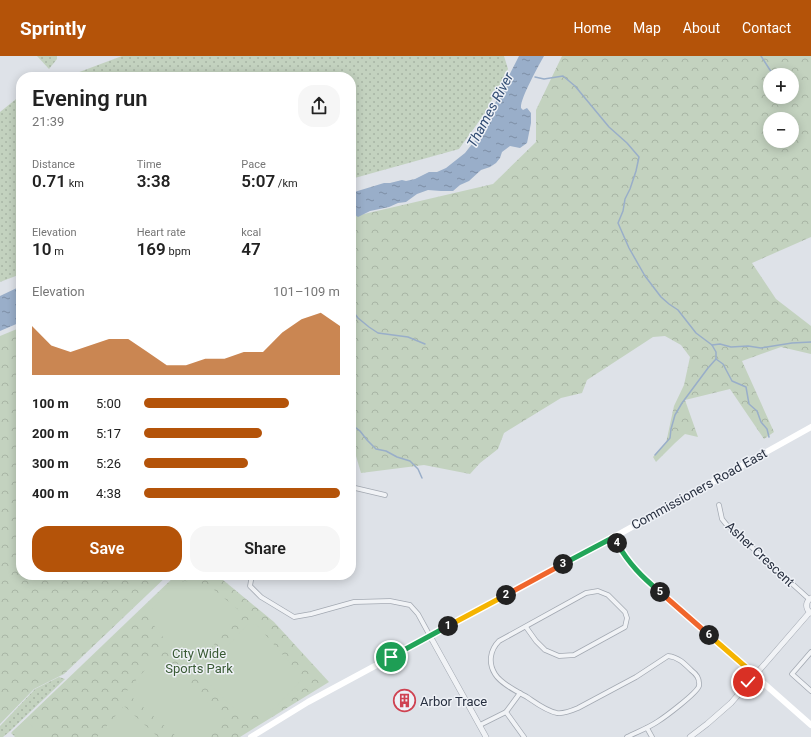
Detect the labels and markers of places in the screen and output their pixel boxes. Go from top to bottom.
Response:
pin: 4 [607,533,627,553]
pin: 3 [553,554,573,574]
pin: 5 [650,582,670,602]
pin: 2 [496,585,516,605]
pin: 1 [438,616,458,636]
pin: 6 [699,625,719,645]
pin [374,640,408,674]
pin [731,665,765,699]
building icon: Arbor Trace [391,688,417,714]
place label: Arbor Trace [420,694,487,709]

